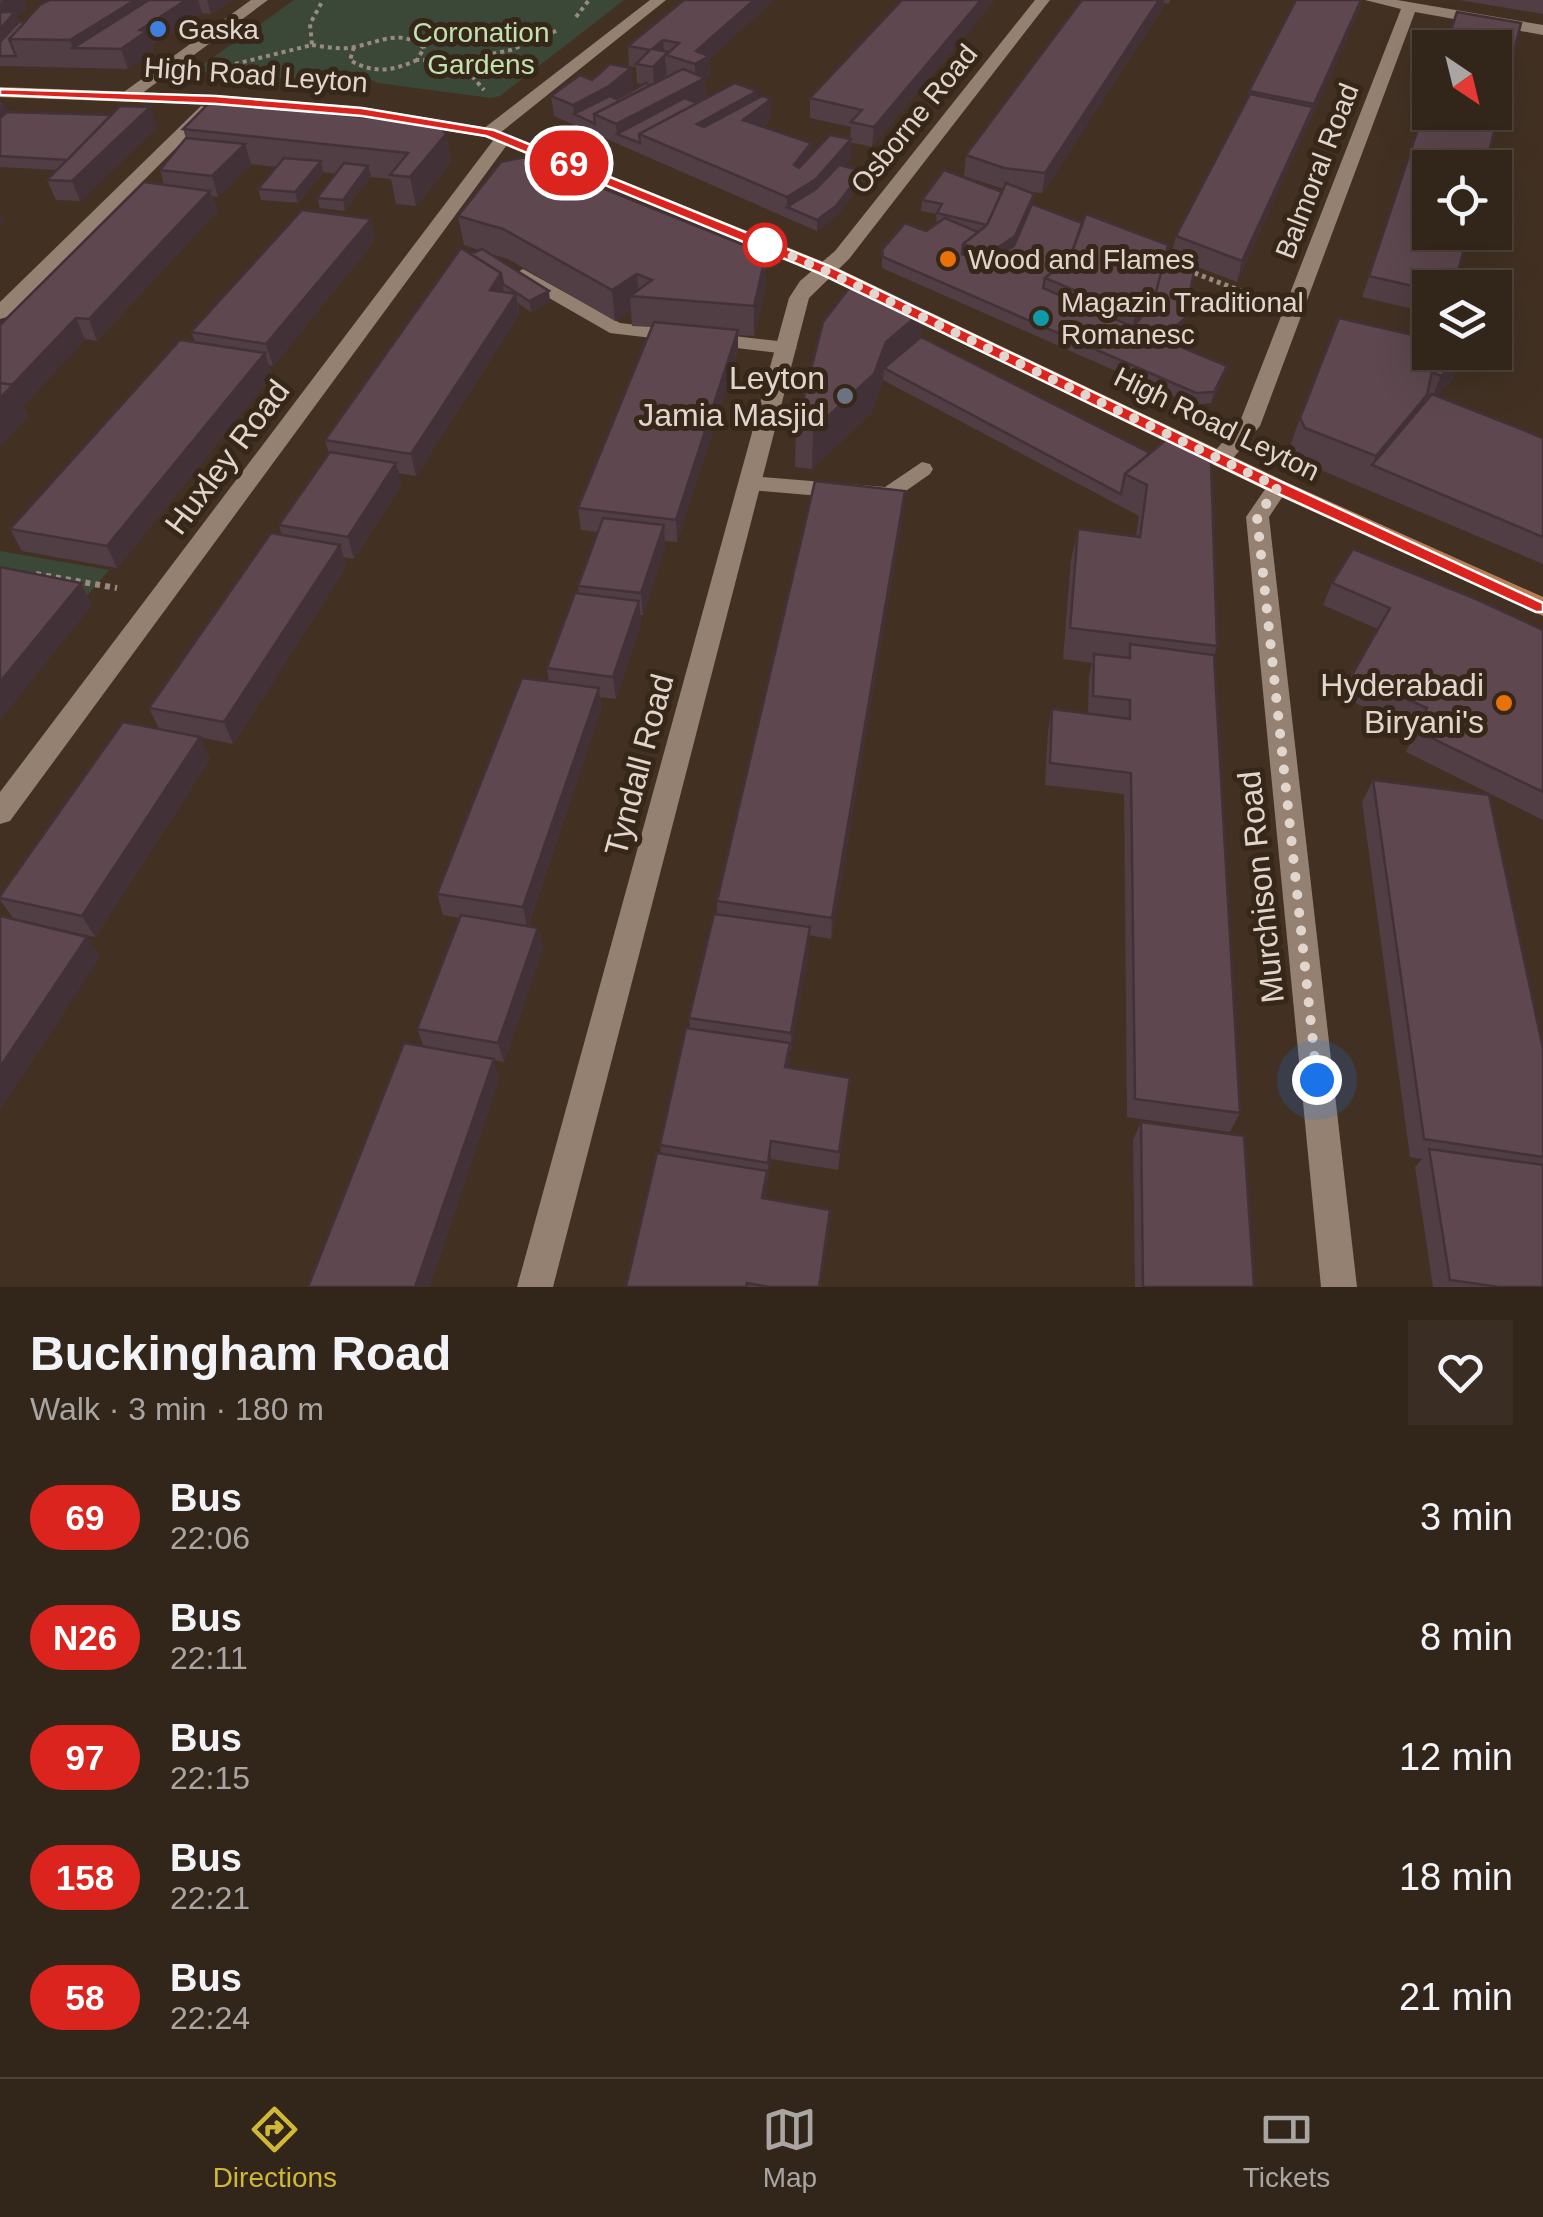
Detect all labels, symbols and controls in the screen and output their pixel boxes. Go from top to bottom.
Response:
place label: Gaska [178,14,259,45]
park label: Coronation Gardens [413,17,549,80]
marker: Gaska [147,18,169,40]
north arrow [1412,30,1512,130]
map controls [1412,30,1512,370]
street label: Osborne Road [845,38,983,200]
street label: High Road Leyton [143,52,369,98]
street label: Balmoral Road [1269,79,1365,263]
line badge: 69 [524,130,614,196]
text: 69 [550,144,588,183]
button: locate [1412,150,1512,250]
unlabelled marker [744,224,786,266]
place label: Wood and Flames [968,244,1195,275]
marker: Wood and Flames [937,248,959,270]
button: layers [1412,270,1512,370]
place label: Magazin Traditional Romanesc [1061,287,1304,350]
marker: Magazin Traditional Romanesc [1030,307,1052,329]
place label: Leyton Jamia Masjid [638,360,825,433]
street label: High Road Leyton [1109,361,1325,487]
street label: Huxley Road [157,373,297,541]
marker: Leyton Jamia Masjid [834,385,856,407]
place label: Hyderabadi Biryani's [1320,667,1484,740]
street label: Tyndall Road [597,670,681,860]
marker: Hyderabadi Biryani's [1493,692,1515,714]
street label: Murchison Road [1231,769,1291,1005]
your location [1292,1055,1342,1105]
button: heart [1408,1320,1513,1425]
text: Buckingham Road [30,1327,451,1380]
text: Walk · 3 min · 180 m [30,1391,324,1427]
text: Bus [170,1477,242,1519]
text: 3 min [1420,1496,1513,1538]
text: 69 [66,1498,104,1537]
text: 22:06 [170,1520,250,1556]
text: Bus [170,1597,242,1639]
text: 8 min [1420,1616,1513,1658]
text: N26 [53,1618,117,1657]
text: 22:11 [170,1640,248,1676]
text: Bus [170,1717,242,1759]
text: 12 min [1399,1736,1513,1778]
text: 97 [66,1738,104,1777]
text: 22:15 [170,1760,250,1796]
text: Bus [170,1837,242,1879]
text: 18 min [1399,1856,1513,1898]
text: 158 [56,1858,114,1897]
text: 22:21 [170,1880,250,1916]
text: Bus [170,1957,242,1999]
text: 21 min [1399,1976,1513,2018]
text: 58 [66,1978,104,2017]
text: 22:24 [170,2000,250,2036]
tab: Directions [213,2102,337,2194]
tab: Map [762,2102,817,2194]
tab: Tickets [1243,2102,1330,2194]

